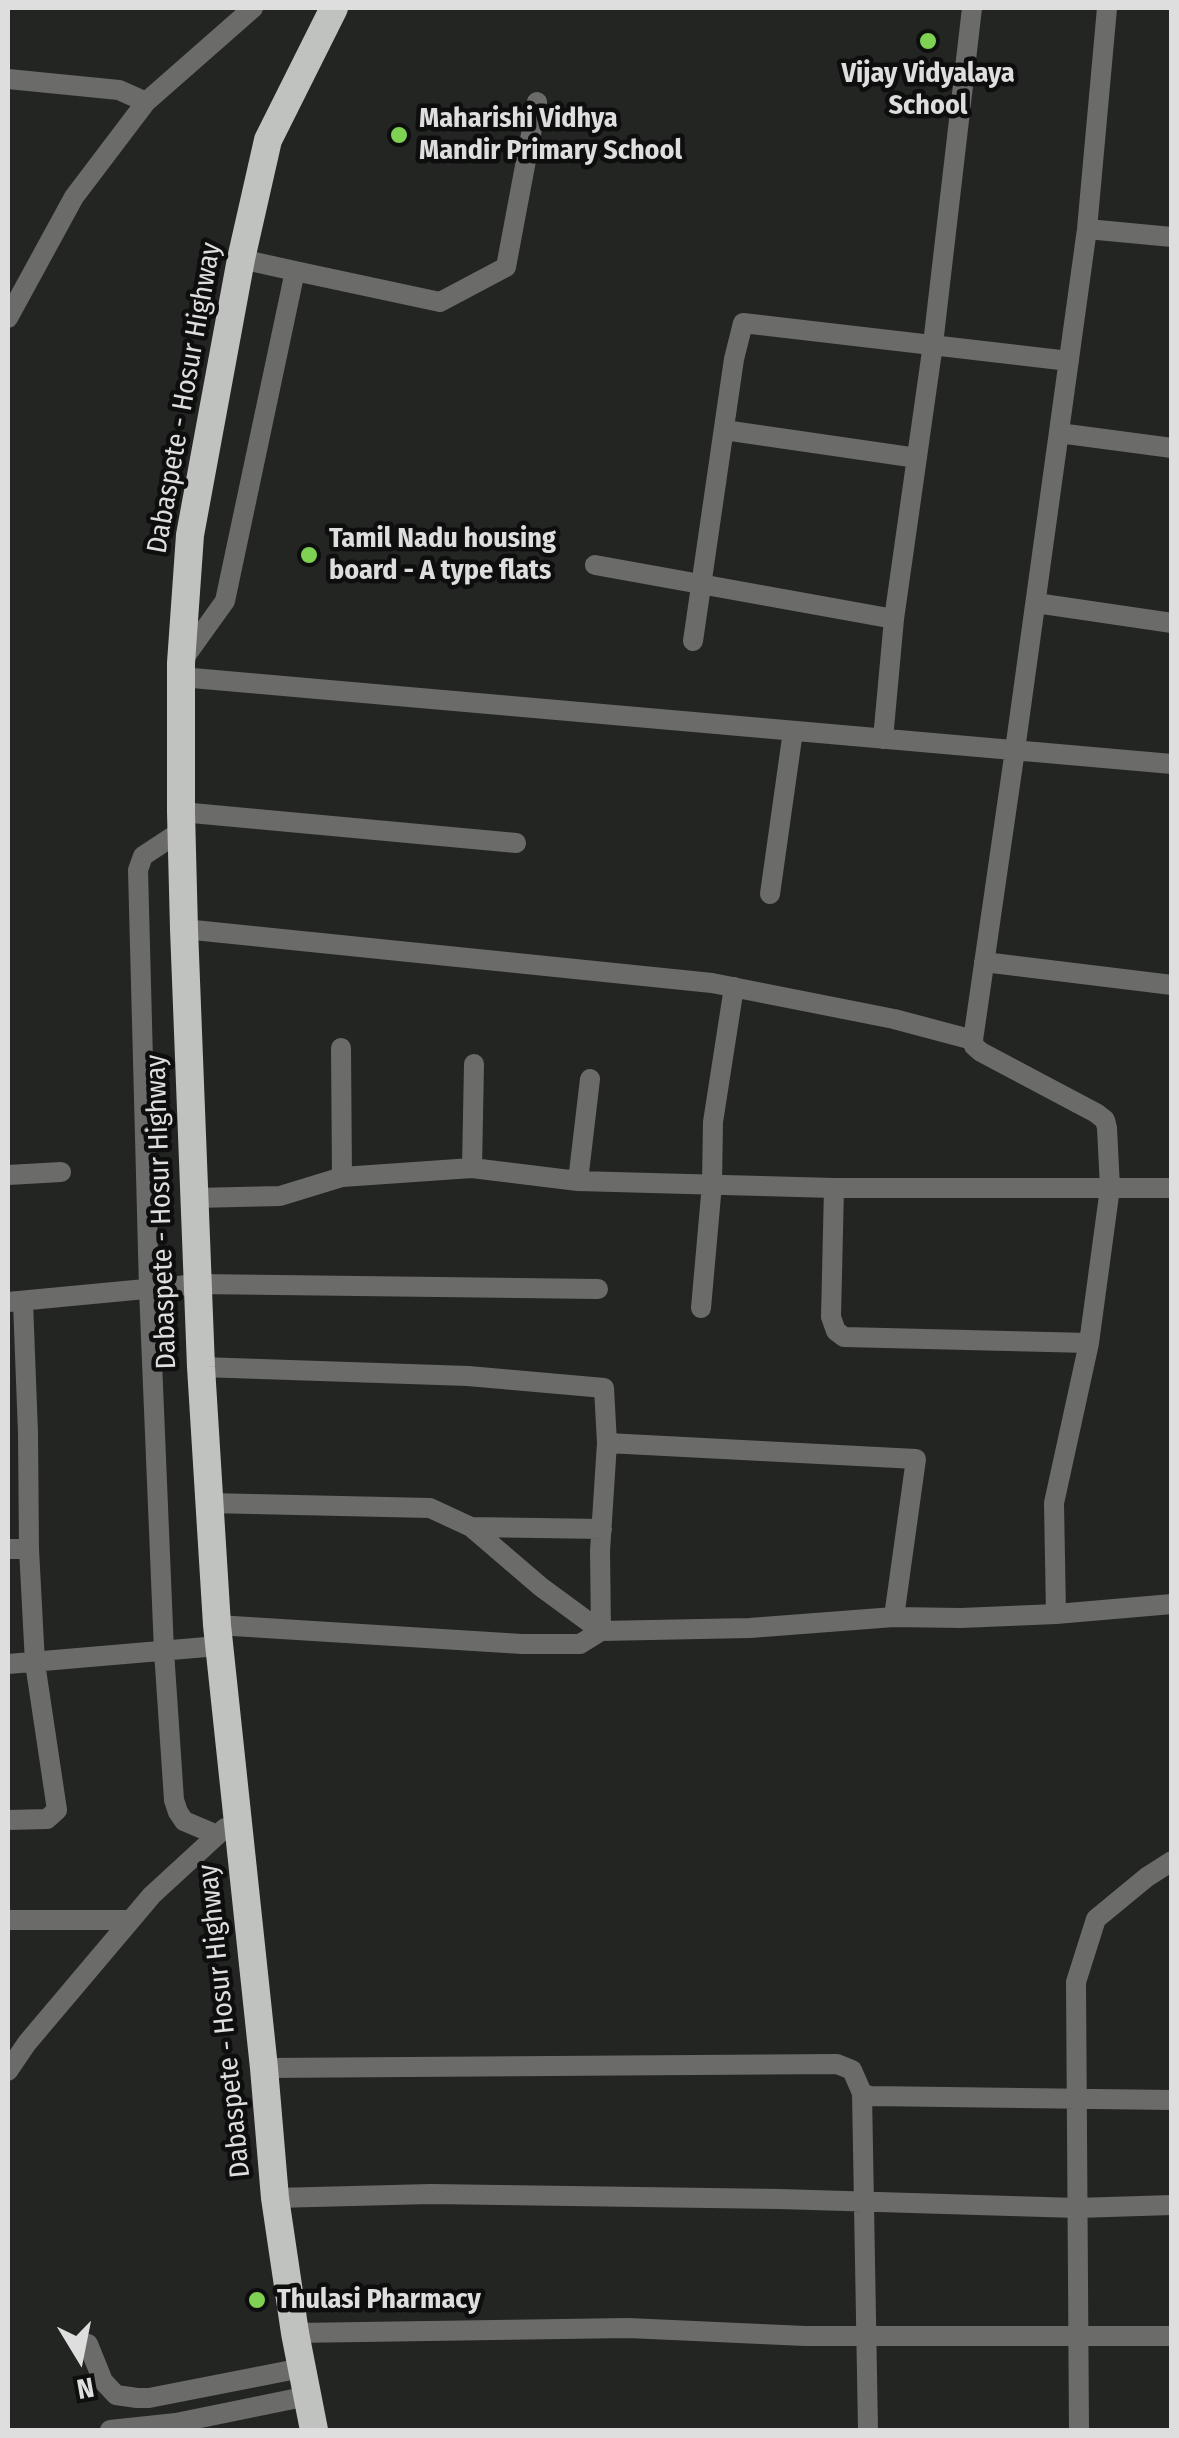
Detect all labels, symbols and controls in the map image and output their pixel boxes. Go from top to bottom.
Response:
marker: Vijay Vidyalaya School [917,30,939,52]
place label: Vijay Vidyalaya School [841,57,1015,123]
place label: Maharishi Vidhya Mandir Primary School [419,102,682,168]
marker: Maharishi Vidhya Mandir Primary School [388,124,410,146]
street label: Dabaspete - Hosur Highway [141,240,229,556]
place label: Tamil Nadu housing board - A type flats [329,522,556,588]
marker: Tamil Nadu housing board - A type flats [298,544,320,566]
street label: Dabaspete - Hosur Highway [140,1054,184,1370]
street label: Dabaspete - Hosur Highway [192,1863,258,2179]
place label: Thulasi Pharmacy [277,2283,481,2317]
marker: Thulasi Pharmacy [246,2289,268,2311]
north arrow [30,2308,130,2408]
text: N [74,2370,96,2406]

